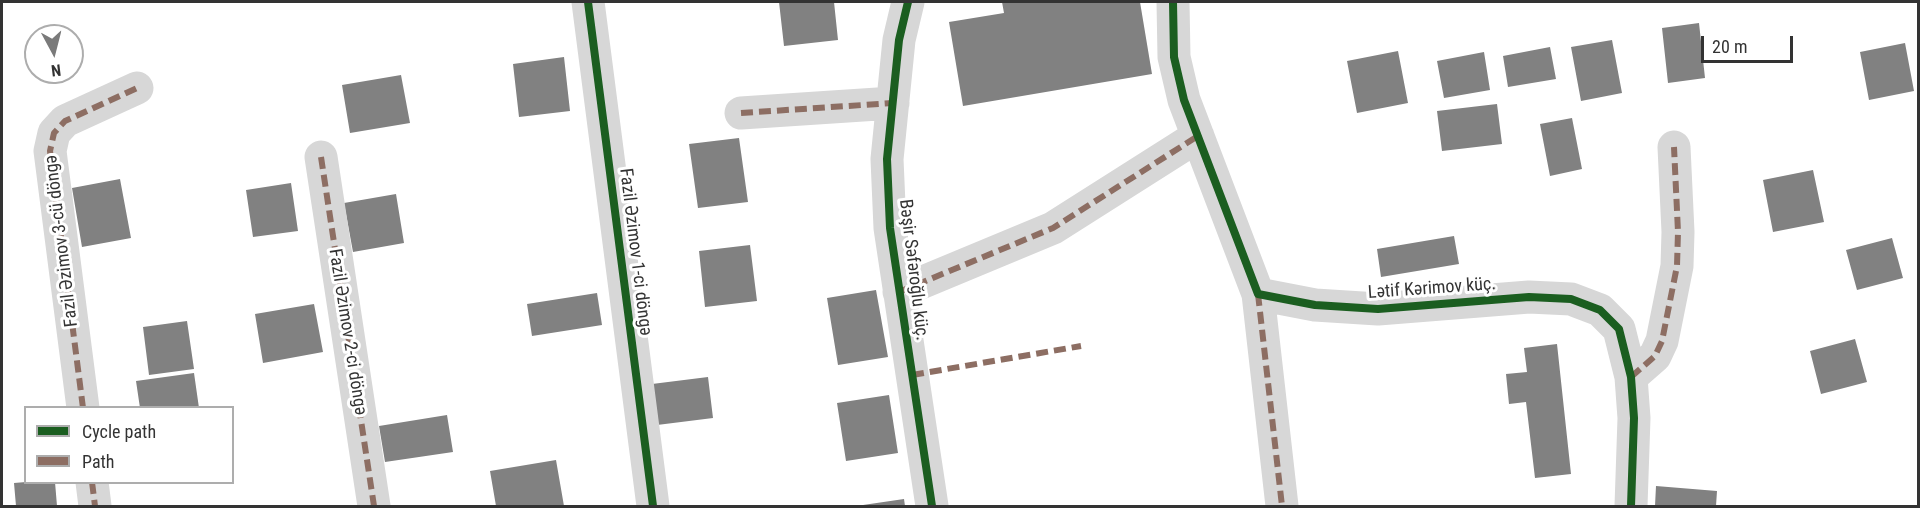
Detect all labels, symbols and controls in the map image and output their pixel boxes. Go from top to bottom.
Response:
north arrow [24,24,84,84]
scale bar [1704,24,1796,62]
text: 20 m [1712,36,1747,57]
text: N [50,60,62,80]
street label: Fazil Əzimov 3-cü döngə [41,154,83,328]
street label: Fazil Əzimov 1-ci döngə [614,167,656,337]
street label: Bəşir Səfəroğlu küç. [894,198,932,342]
street label: Fazil Əzimov 2-ci döngə [323,247,371,417]
street label: Lətif Kərimov küç. [1367,274,1497,304]
legend [24,406,234,484]
text: Cycle path [82,421,156,442]
text: Path [82,451,115,472]

